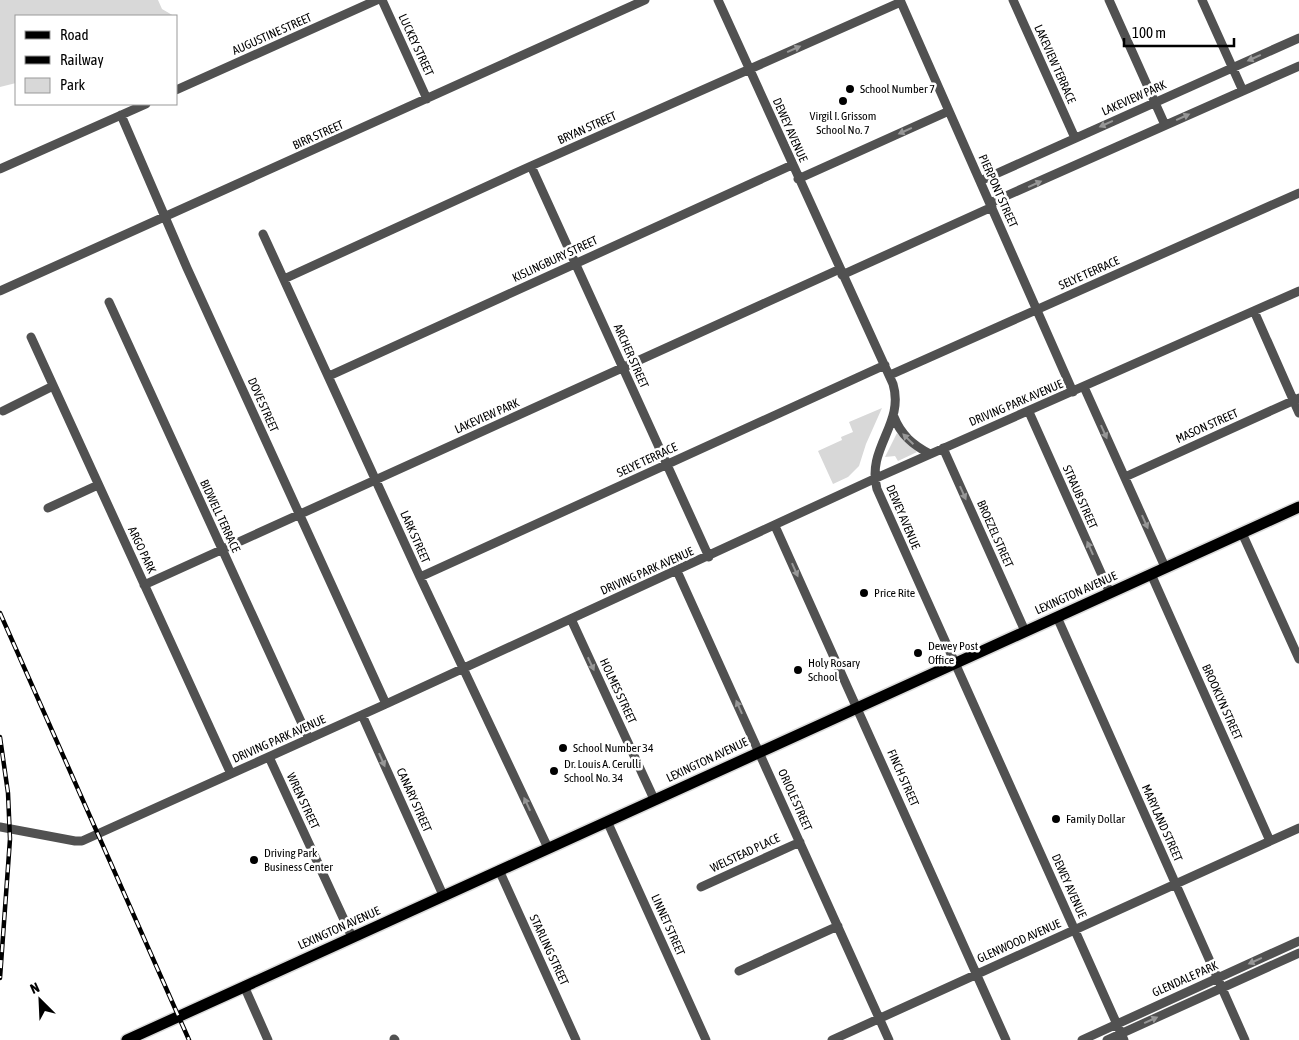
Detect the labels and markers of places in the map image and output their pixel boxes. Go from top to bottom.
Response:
place label: School Number 7 [860,82,935,96]
marker: School Number 7 [844,83,856,95]
marker: Virgil I. Grissom School No. 7 [837,95,849,107]
place label: Virgil I. Grissom School No. 7 [810,109,876,137]
place label: Price Rite [874,586,915,600]
marker: Price Rite [858,587,870,599]
place label: Dewey Post Office [928,639,979,667]
marker: Dewey Post Office [912,647,924,659]
place label: Holy Rosary School [808,656,860,684]
marker: Holy Rosary School [792,664,804,676]
place label: School Number 34 [573,741,654,755]
marker: School Number 34 [557,742,569,754]
place label: Dr. Louis A. Cerulli School No. 34 [564,757,641,785]
marker: Dr. Louis A. Cerulli School No. 34 [548,765,560,777]
place label: Family Dollar [1066,812,1126,826]
marker: Family Dollar [1050,813,1062,825]
place label: Driving Park Business Center [264,846,333,874]
marker: Driving Park Business Center [248,854,260,866]

